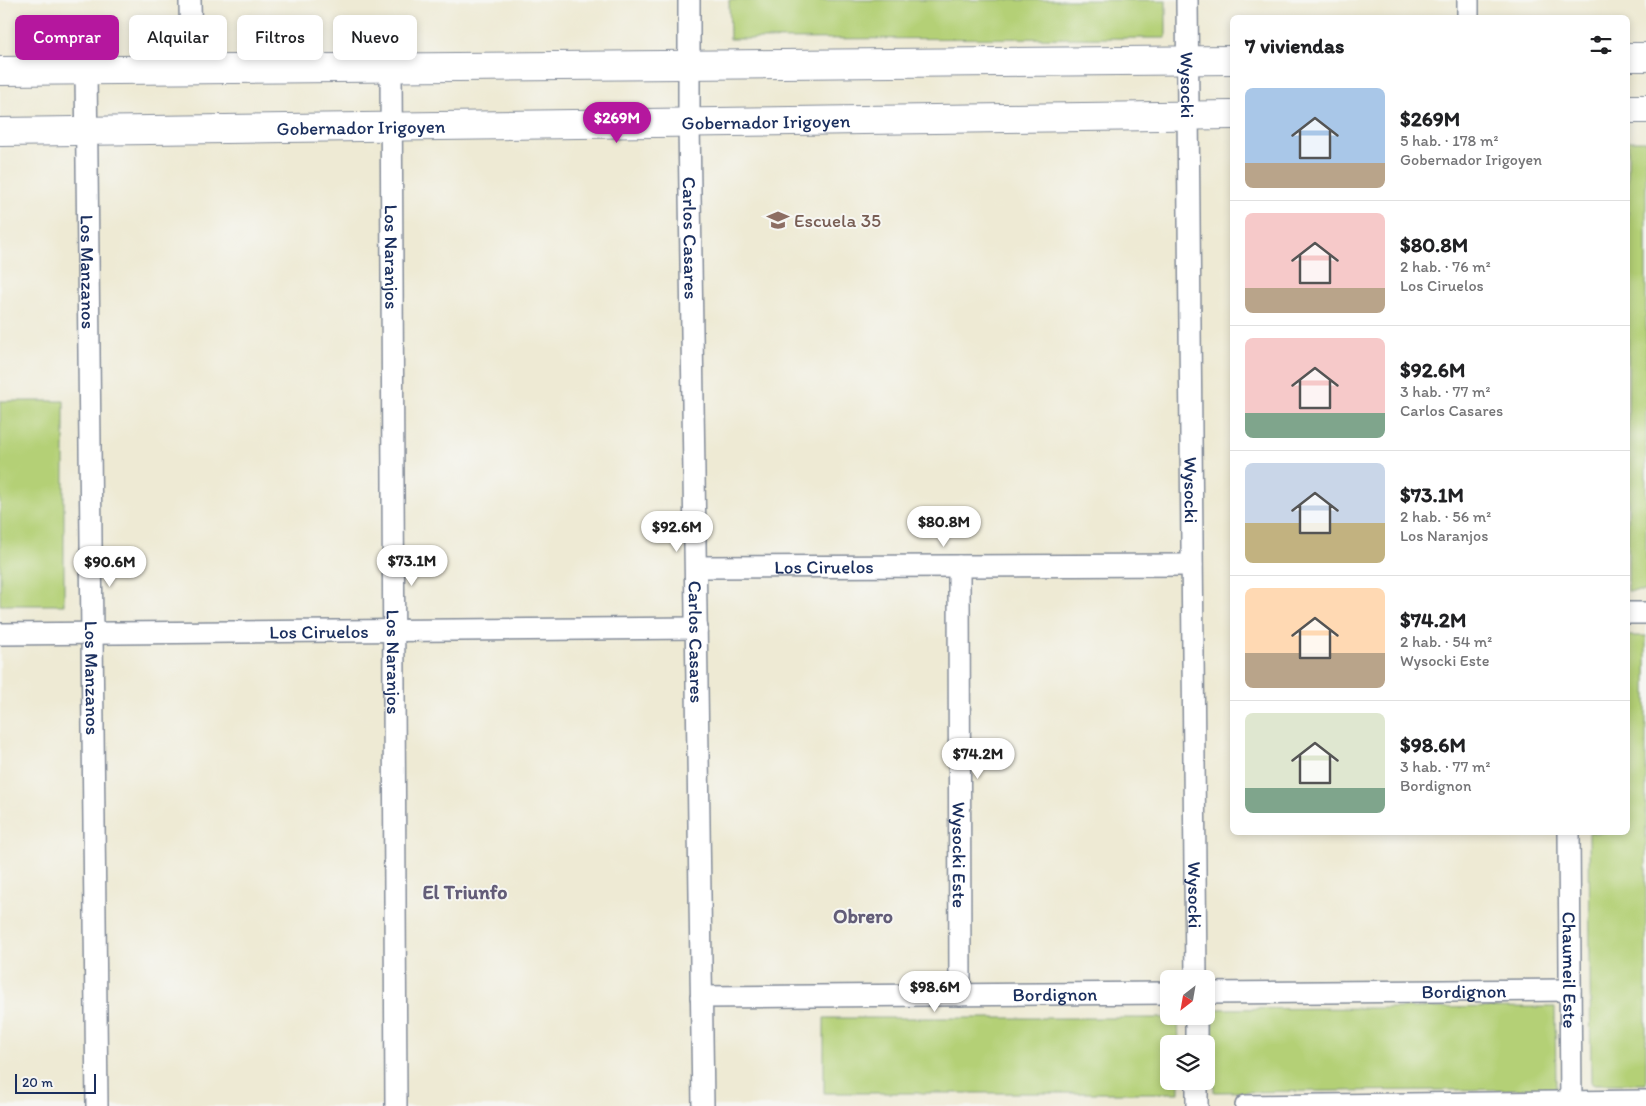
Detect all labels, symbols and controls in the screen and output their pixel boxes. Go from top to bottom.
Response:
chip: Comprar [15,15,119,60]
chip: Alquilar [129,15,227,60]
chip: Filtros [237,15,323,60]
chip: Nuevo [333,15,417,60]
icon: filters [1587,31,1615,59]
text: 7 viviendas [1245,33,1344,58]
street label: Wysocki [1175,51,1199,119]
pin: $269M [582,102,652,144]
text: $269M [1400,106,1460,131]
text: $269M [594,108,640,127]
icon: home [1285,108,1345,168]
street label: Gobernador Irigoyen [681,109,851,135]
street label: Gobernador Irigoyen [276,115,446,140]
text: 5 hab. · 178 m² [1400,131,1498,150]
text: Gobernador Irigoyen [1400,150,1542,169]
street label: Carlos Casares [678,176,703,300]
street label: Los Naranjos [380,204,403,310]
school or university icon: Escuela 35 [765,207,791,233]
place label: Escuela 35 [794,209,881,232]
street label: Los Manzanos [76,215,100,329]
text: $80.8M [1400,232,1468,257]
icon: home [1285,233,1345,293]
text: 2 hab. · 76 m² [1400,257,1491,276]
text: Los Ciruelos [1400,276,1484,295]
text: $92.6M [1400,357,1465,382]
icon: home [1285,358,1345,418]
text: 3 hab. · 77 m² [1400,382,1490,401]
text: Carlos Casares [1400,401,1503,420]
street label: Wysocki [1179,456,1203,524]
text: $73.1M [1400,482,1464,507]
icon: home [1285,483,1345,543]
pin: $80.8M [903,506,985,548]
text: 2 hab. · 56 m² [1400,507,1491,526]
pin: $92.6M [636,510,718,553]
text: $80.8M [918,512,970,531]
text: $92.6M [652,517,702,536]
text: Los Naranjos [1400,526,1488,545]
pin: $73.1M [371,544,453,587]
pin: $90.6M [69,546,151,588]
text: $73.1M [388,551,436,570]
text: $90.6M [84,552,136,571]
street label: Los Ciruelos [774,555,874,579]
street label: Carlos Casares [684,580,708,704]
text: $74.2M [1400,607,1466,632]
icon: home [1285,608,1345,668]
street label: Los Naranjos [382,609,405,715]
street label: Los Ciruelos [269,620,369,644]
street label: Los Manzanos [80,621,104,735]
text: 2 hab. · 54 m² [1400,632,1492,651]
text: Wysocki Este [1400,651,1490,670]
text: $98.6M [1400,732,1466,757]
icon: home [1285,733,1345,793]
pin: $74.2M [937,738,1019,780]
text: $74.2M [953,744,1003,763]
text: 3 hab. · 77 m² [1400,757,1490,776]
text: Bordignon [1400,776,1471,795]
street label: Wysocki Este [948,802,971,908]
street label: Wysocki [1183,861,1207,928]
district label: El Triunfo [422,880,508,904]
district label: Obrero [833,904,893,928]
street label: Chaumeil Este [1558,911,1581,1029]
pin: $98.6M [894,970,976,1013]
north arrow [1160,970,1215,1025]
map controls [1160,970,1215,1090]
text: $98.6M [910,977,960,996]
street label: Bordignon [1421,980,1507,1003]
street label: Bordignon [1012,983,1098,1006]
button: layers [1160,1035,1215,1090]
scale bar [15,1071,96,1094]
text: 20 m [22,1074,53,1091]

